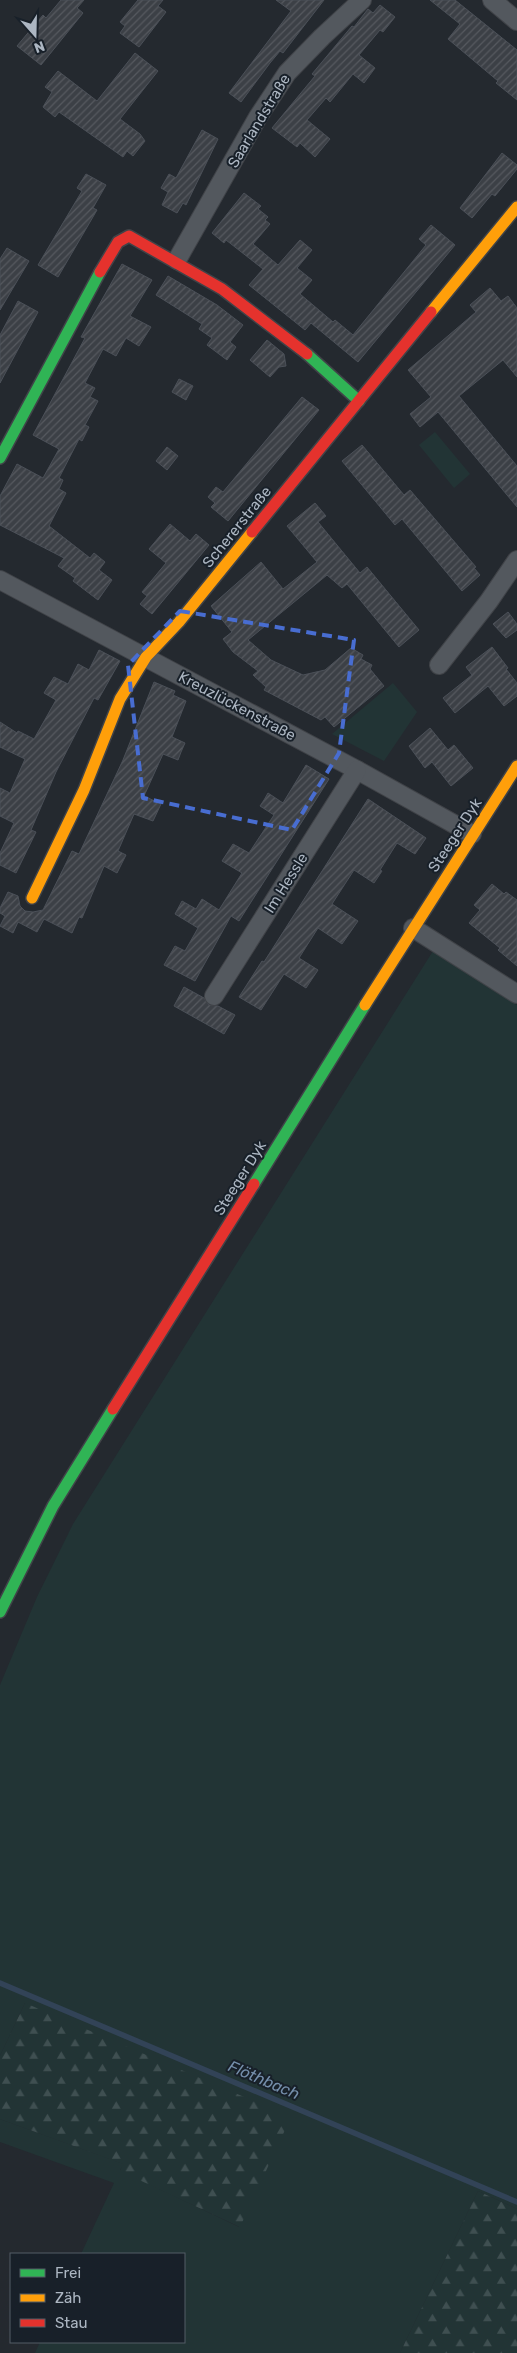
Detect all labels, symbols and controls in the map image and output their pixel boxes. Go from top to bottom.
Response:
north arrow [10,10,60,60]
text: N [32,37,47,56]
street label: Saarlandstraße [224,71,294,171]
street label: Schererstraße [199,483,275,571]
street label: Kreuzlückenstraße [175,668,299,744]
street label: Steeger Dyk [424,794,486,875]
street label: Im Hessle [260,850,312,916]
street label: Steeger Dyk [210,1137,270,1219]
water label: Flöthbach [225,2056,303,2104]
legend [10,2253,185,2343]
text: Frei [55,2264,81,2282]
text: Zäh [55,2289,81,2307]
text: Stau [55,2314,88,2332]

